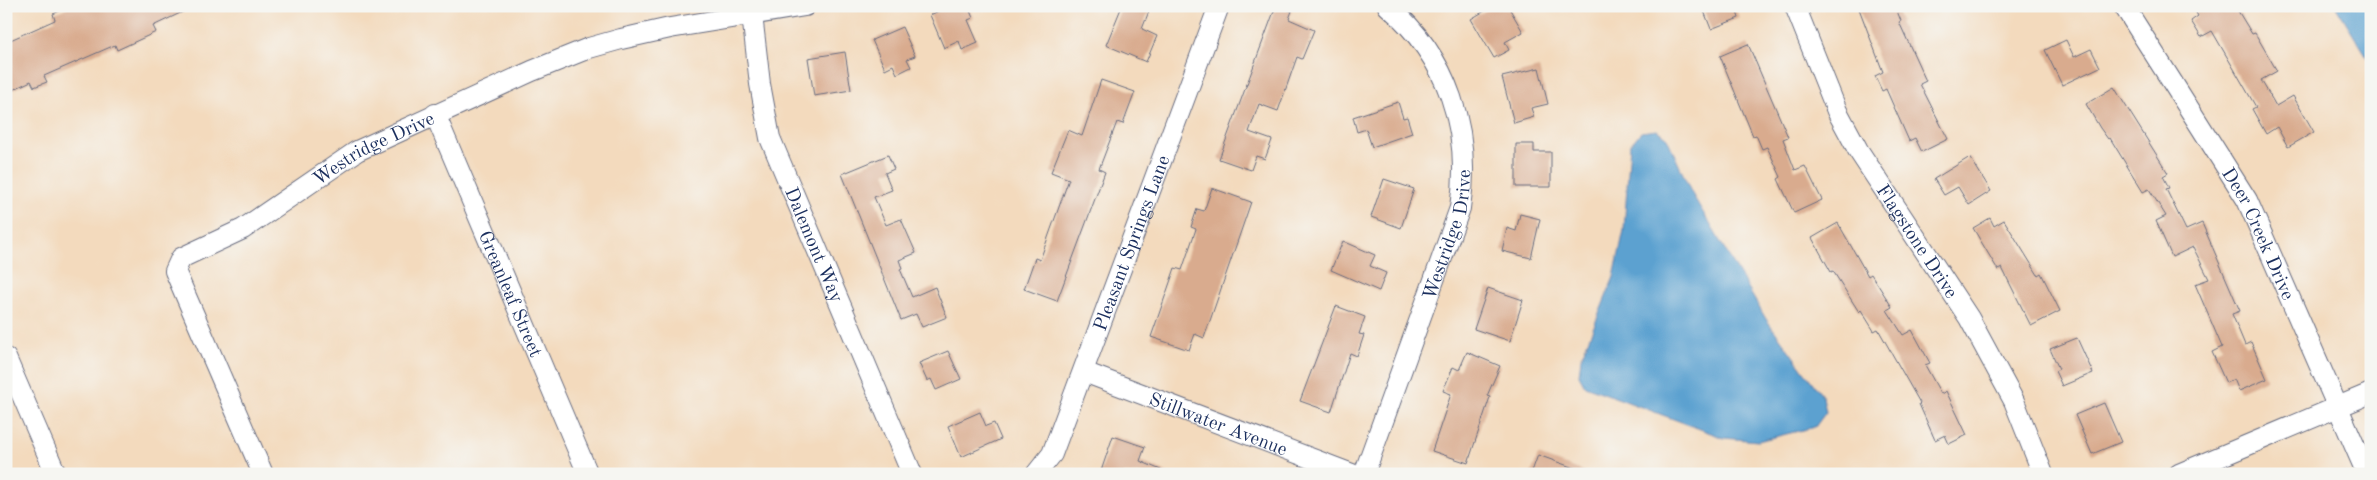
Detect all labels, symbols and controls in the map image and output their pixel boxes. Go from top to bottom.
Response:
street label: Westridge Drive [310,110,438,190]
street label: Pleasant Springs Lane [1092,153,1174,334]
street label: Deer Creek Drive [2217,165,2297,303]
street label: Westridge Drive [1421,169,1475,303]
street label: Flagstone Drive [1871,182,1960,302]
street label: Dalemont Way [780,185,845,306]
street label: Greanleaf Street [474,229,544,360]
street label: Stillwater Avenue [1146,391,1289,460]

